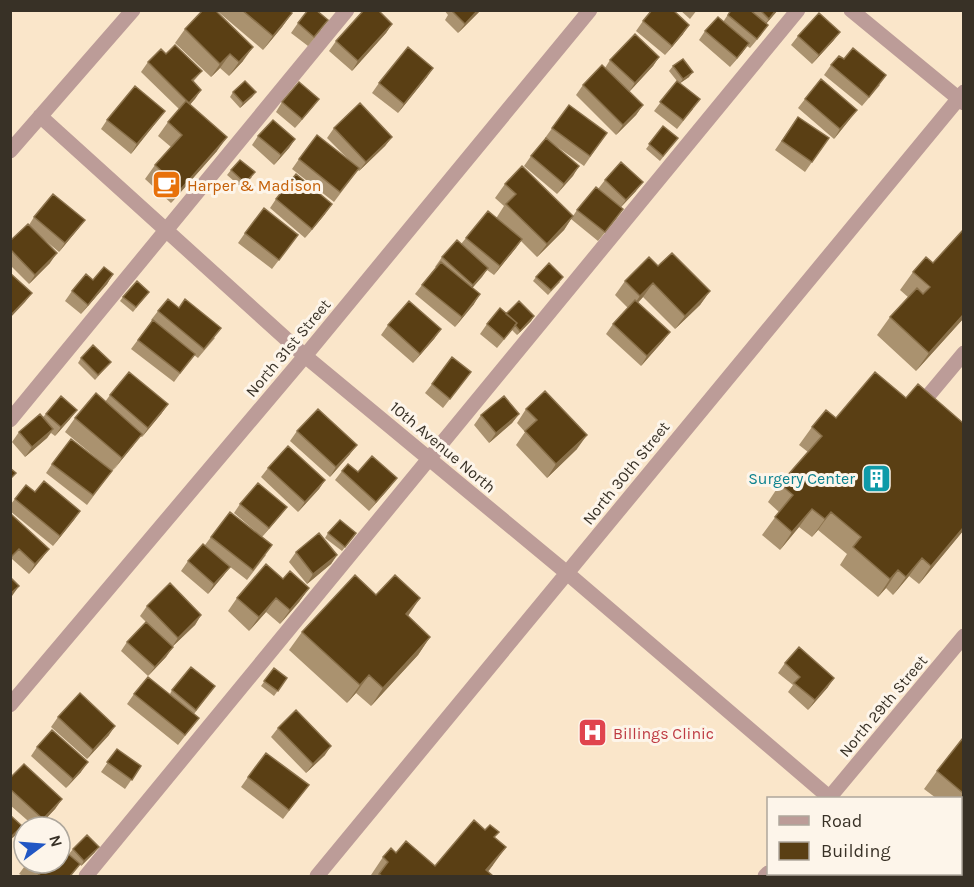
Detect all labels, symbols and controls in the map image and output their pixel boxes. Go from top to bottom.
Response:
cafe icon: Harper & Madison [150,169,182,201]
place label: Harper & Madison [187,176,321,195]
street label: North 31st Street [242,295,334,401]
street label: 10th Avenue North [386,397,500,497]
street label: North 30th Street [579,418,673,528]
building icon: Surgery Center [860,462,892,494]
place label: Surgery Center [748,469,855,488]
street label: North 29th Street [835,651,931,761]
hospital icon: Billings Clinic [576,717,608,749]
place label: Billings Clinic [613,724,714,743]
legend [767,797,962,875]
text: Road [821,810,862,832]
north arrow [12,815,72,875]
text: N [45,833,67,849]
text: Building [821,840,891,862]

